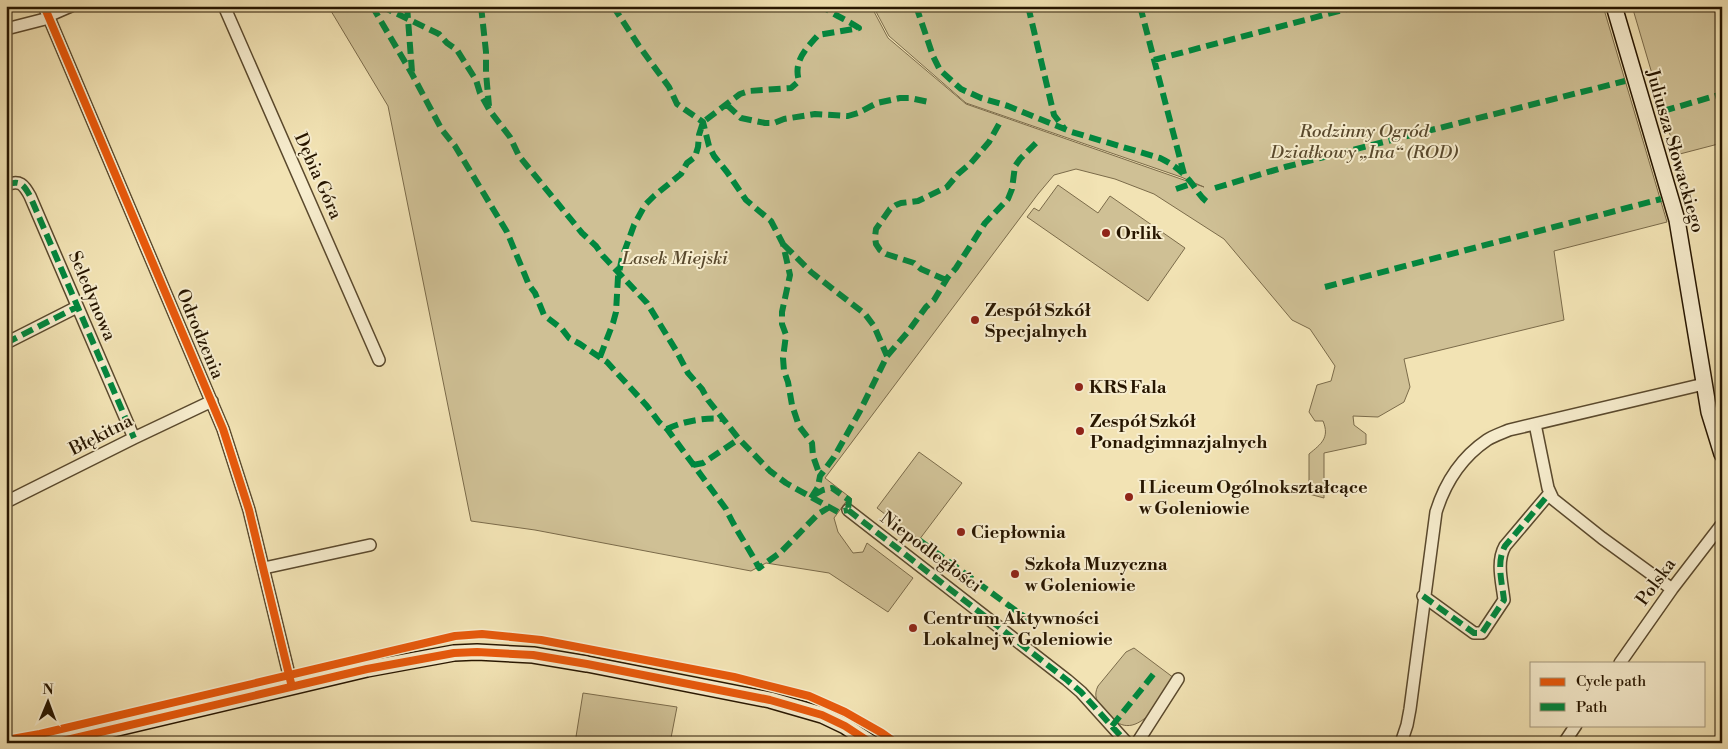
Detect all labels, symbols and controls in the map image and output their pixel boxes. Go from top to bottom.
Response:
street label: Juliusza Słowackiego [1640,66,1709,235]
park label: Rodzinny Ogród Działkowy „Ina“ (ROD) [1269,120,1458,164]
street label: Dębia Góra [289,129,348,224]
place label: Orlik [1116,222,1163,245]
marker: Orlik [1100,227,1112,239]
park label: Lasek Miejski [621,247,728,270]
street label: Seledynowa [63,248,122,345]
street label: Odrodzenia [171,285,230,383]
place label: Zespół Szkół Specjalnych [985,299,1091,343]
marker: Zespół Szkół Specjalnych [969,314,981,326]
place label: KRS Fala [1089,376,1167,399]
marker: KRS Fala [1073,381,1085,393]
street label: Błękitna [64,409,137,461]
place label: Zespół Szkół Ponadgimnazjalnych [1090,410,1267,454]
marker: Zespół Szkół Ponadgimnazjalnych [1074,425,1086,437]
place label: I Liceum Ogólnokształcące w Goleniowie [1138,476,1368,520]
marker: I Liceum Ogólnokształcące w Goleniowie [1123,491,1135,503]
street label: Niepodległości [876,506,986,598]
place label: Ciepłownia [971,521,1066,544]
marker: Ciepłownia [955,526,967,538]
place label: Szkoła Muzyczna w Goleniowie [1024,553,1168,597]
street label: Polska [1631,553,1682,610]
marker: Szkoła Muzyczna w Goleniowie [1009,568,1021,580]
place label: Centrum Aktywności Lokalnej w Goleniowie [923,607,1113,651]
marker: Centrum Aktywności Lokalnej w Goleniowie [907,622,919,634]
legend [1530,662,1706,726]
text: Cycle path [1576,672,1646,691]
north arrow [22,676,72,726]
text: N [43,681,54,699]
text: Path [1576,698,1608,717]

